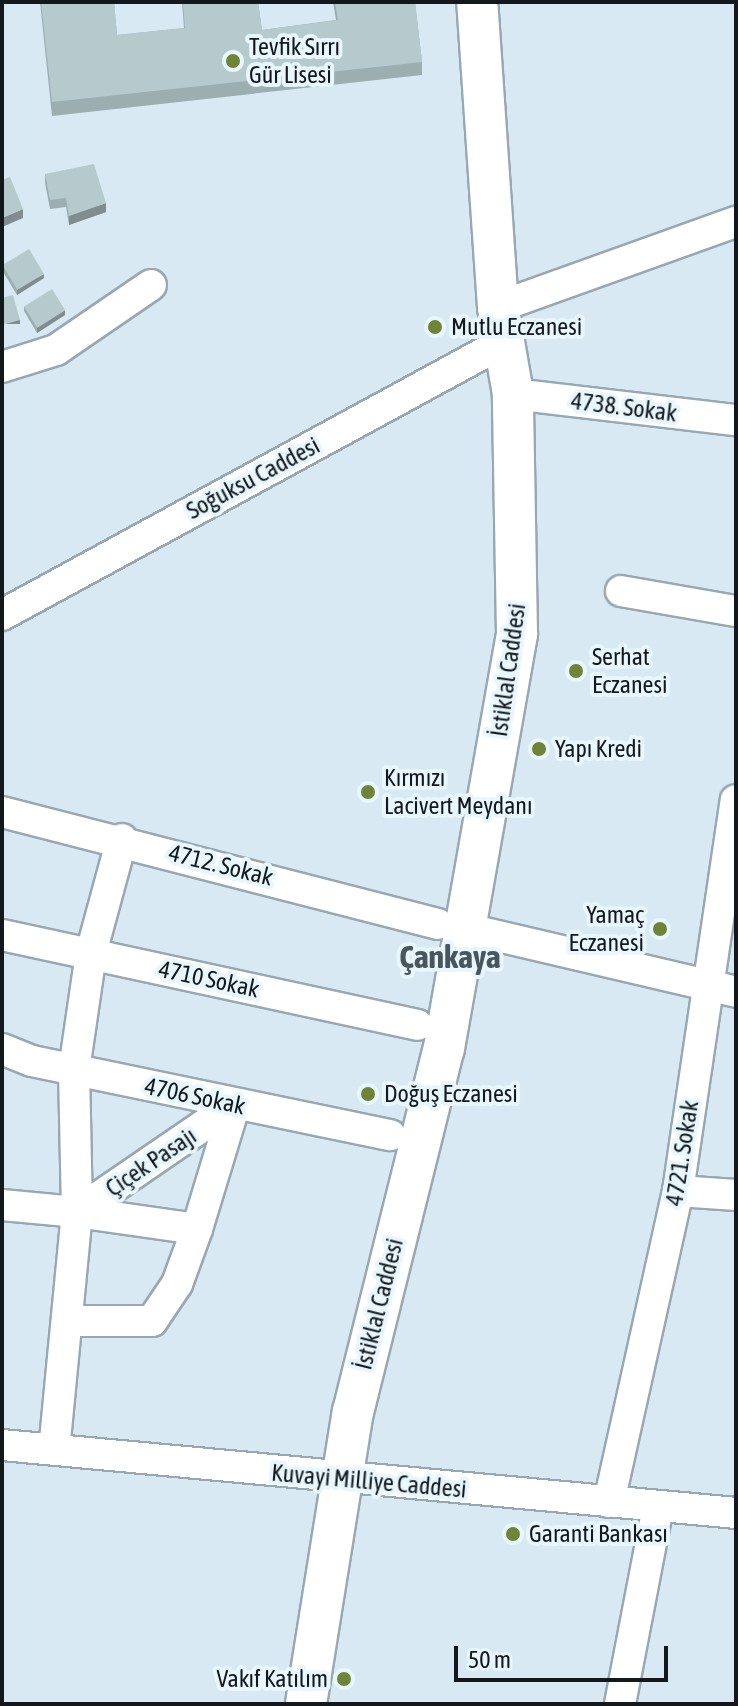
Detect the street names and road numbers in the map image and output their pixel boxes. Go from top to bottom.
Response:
street label: 4738. Sokak [569,386,679,428]
street label: Soğuksu Caddesi [181,431,325,525]
street label: İstiklal Caddesi [484,601,532,739]
street label: 4712. Sokak [166,838,276,892]
street label: 4710 Sokak [156,954,262,1004]
street label: 4706 Sokak [142,1071,248,1121]
street label: 4721. Sokak [659,1098,705,1208]
street label: Çiçek Pasajı [100,1121,202,1203]
street label: İstiklal Caddesi [349,1235,409,1373]
street label: Kuvayi Milliye Caddesi [270,1458,468,1504]

